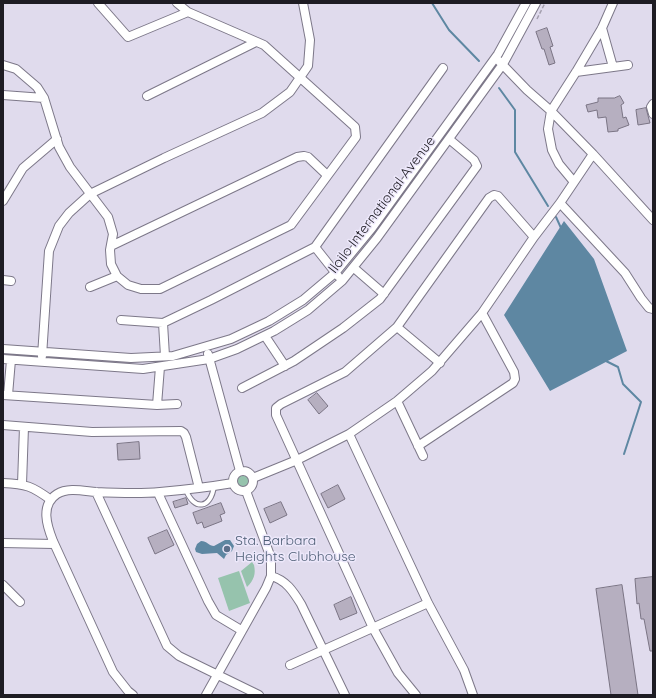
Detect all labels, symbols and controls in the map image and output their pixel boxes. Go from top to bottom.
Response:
street label: Iloilo International Avenue [325,133,439,277]
place label: Sta. Barbara Heights Clubhouse [235,533,356,566]
marker: Sta. Barbara Heights Clubhouse [222,544,232,554]

